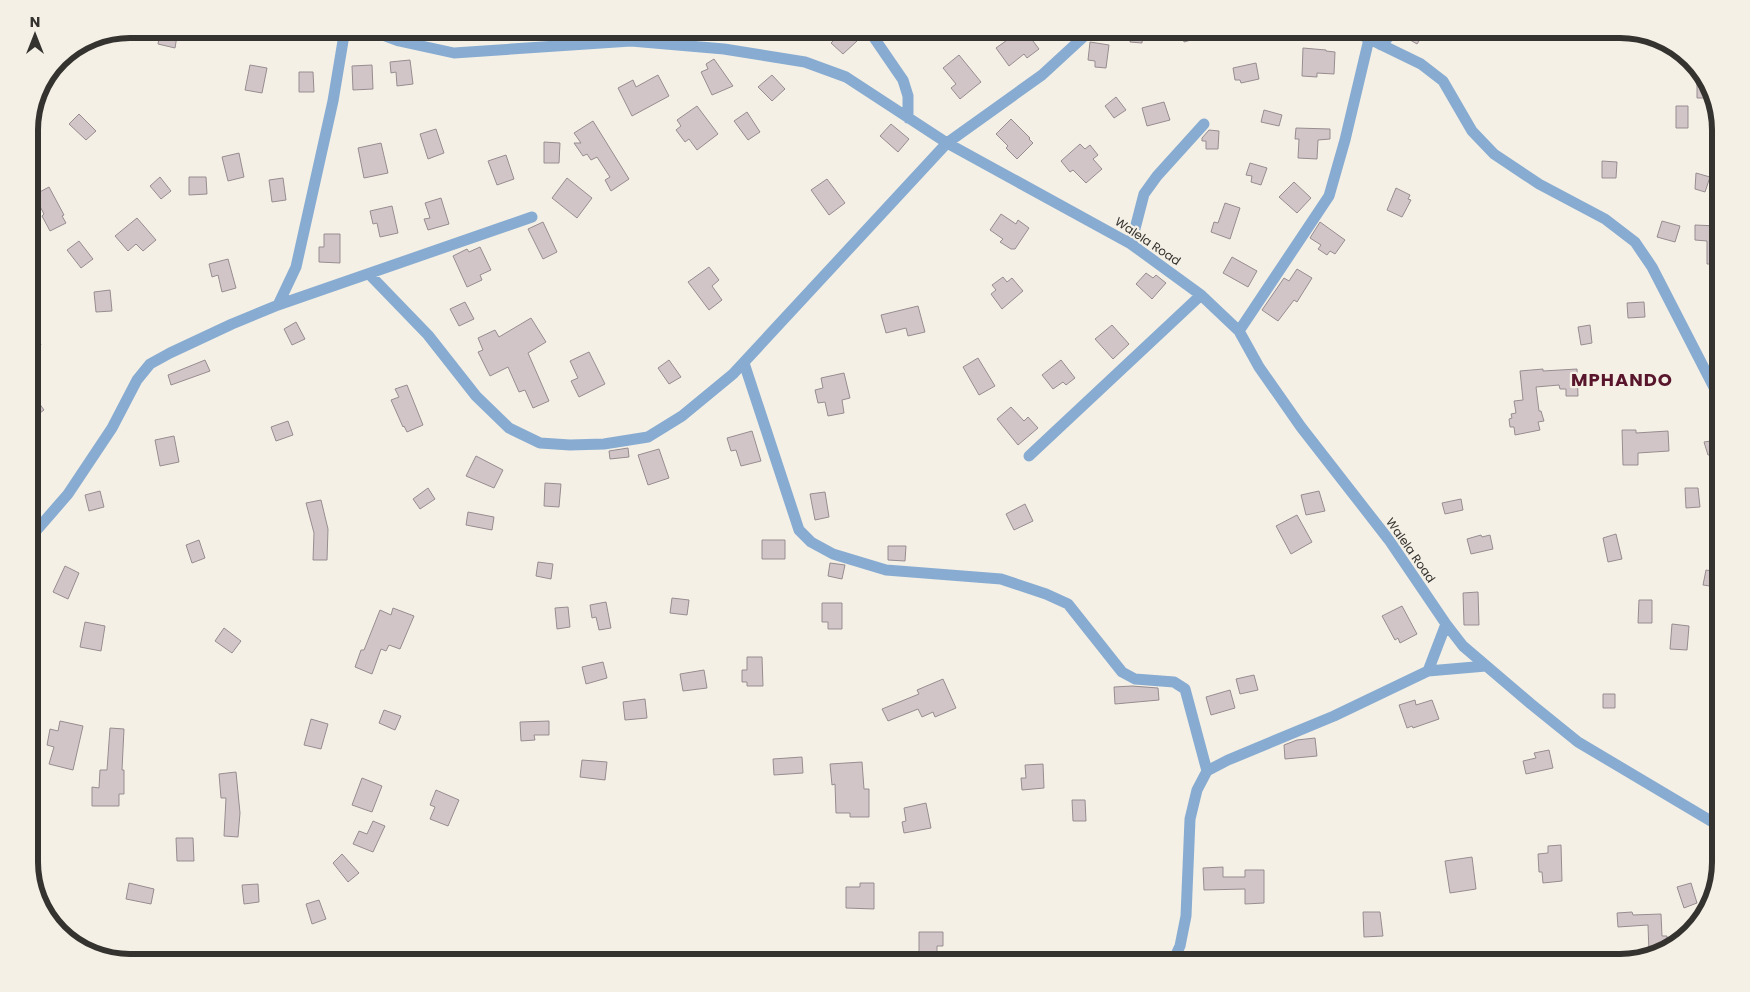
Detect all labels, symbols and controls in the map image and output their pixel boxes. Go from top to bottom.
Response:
north arrow [10,10,60,60]
text: N [30,12,40,32]
street label: Walela Road [1112,213,1184,269]
district label: MPHANDO [1571,367,1673,392]
street label: Walela Road [1382,514,1440,586]

